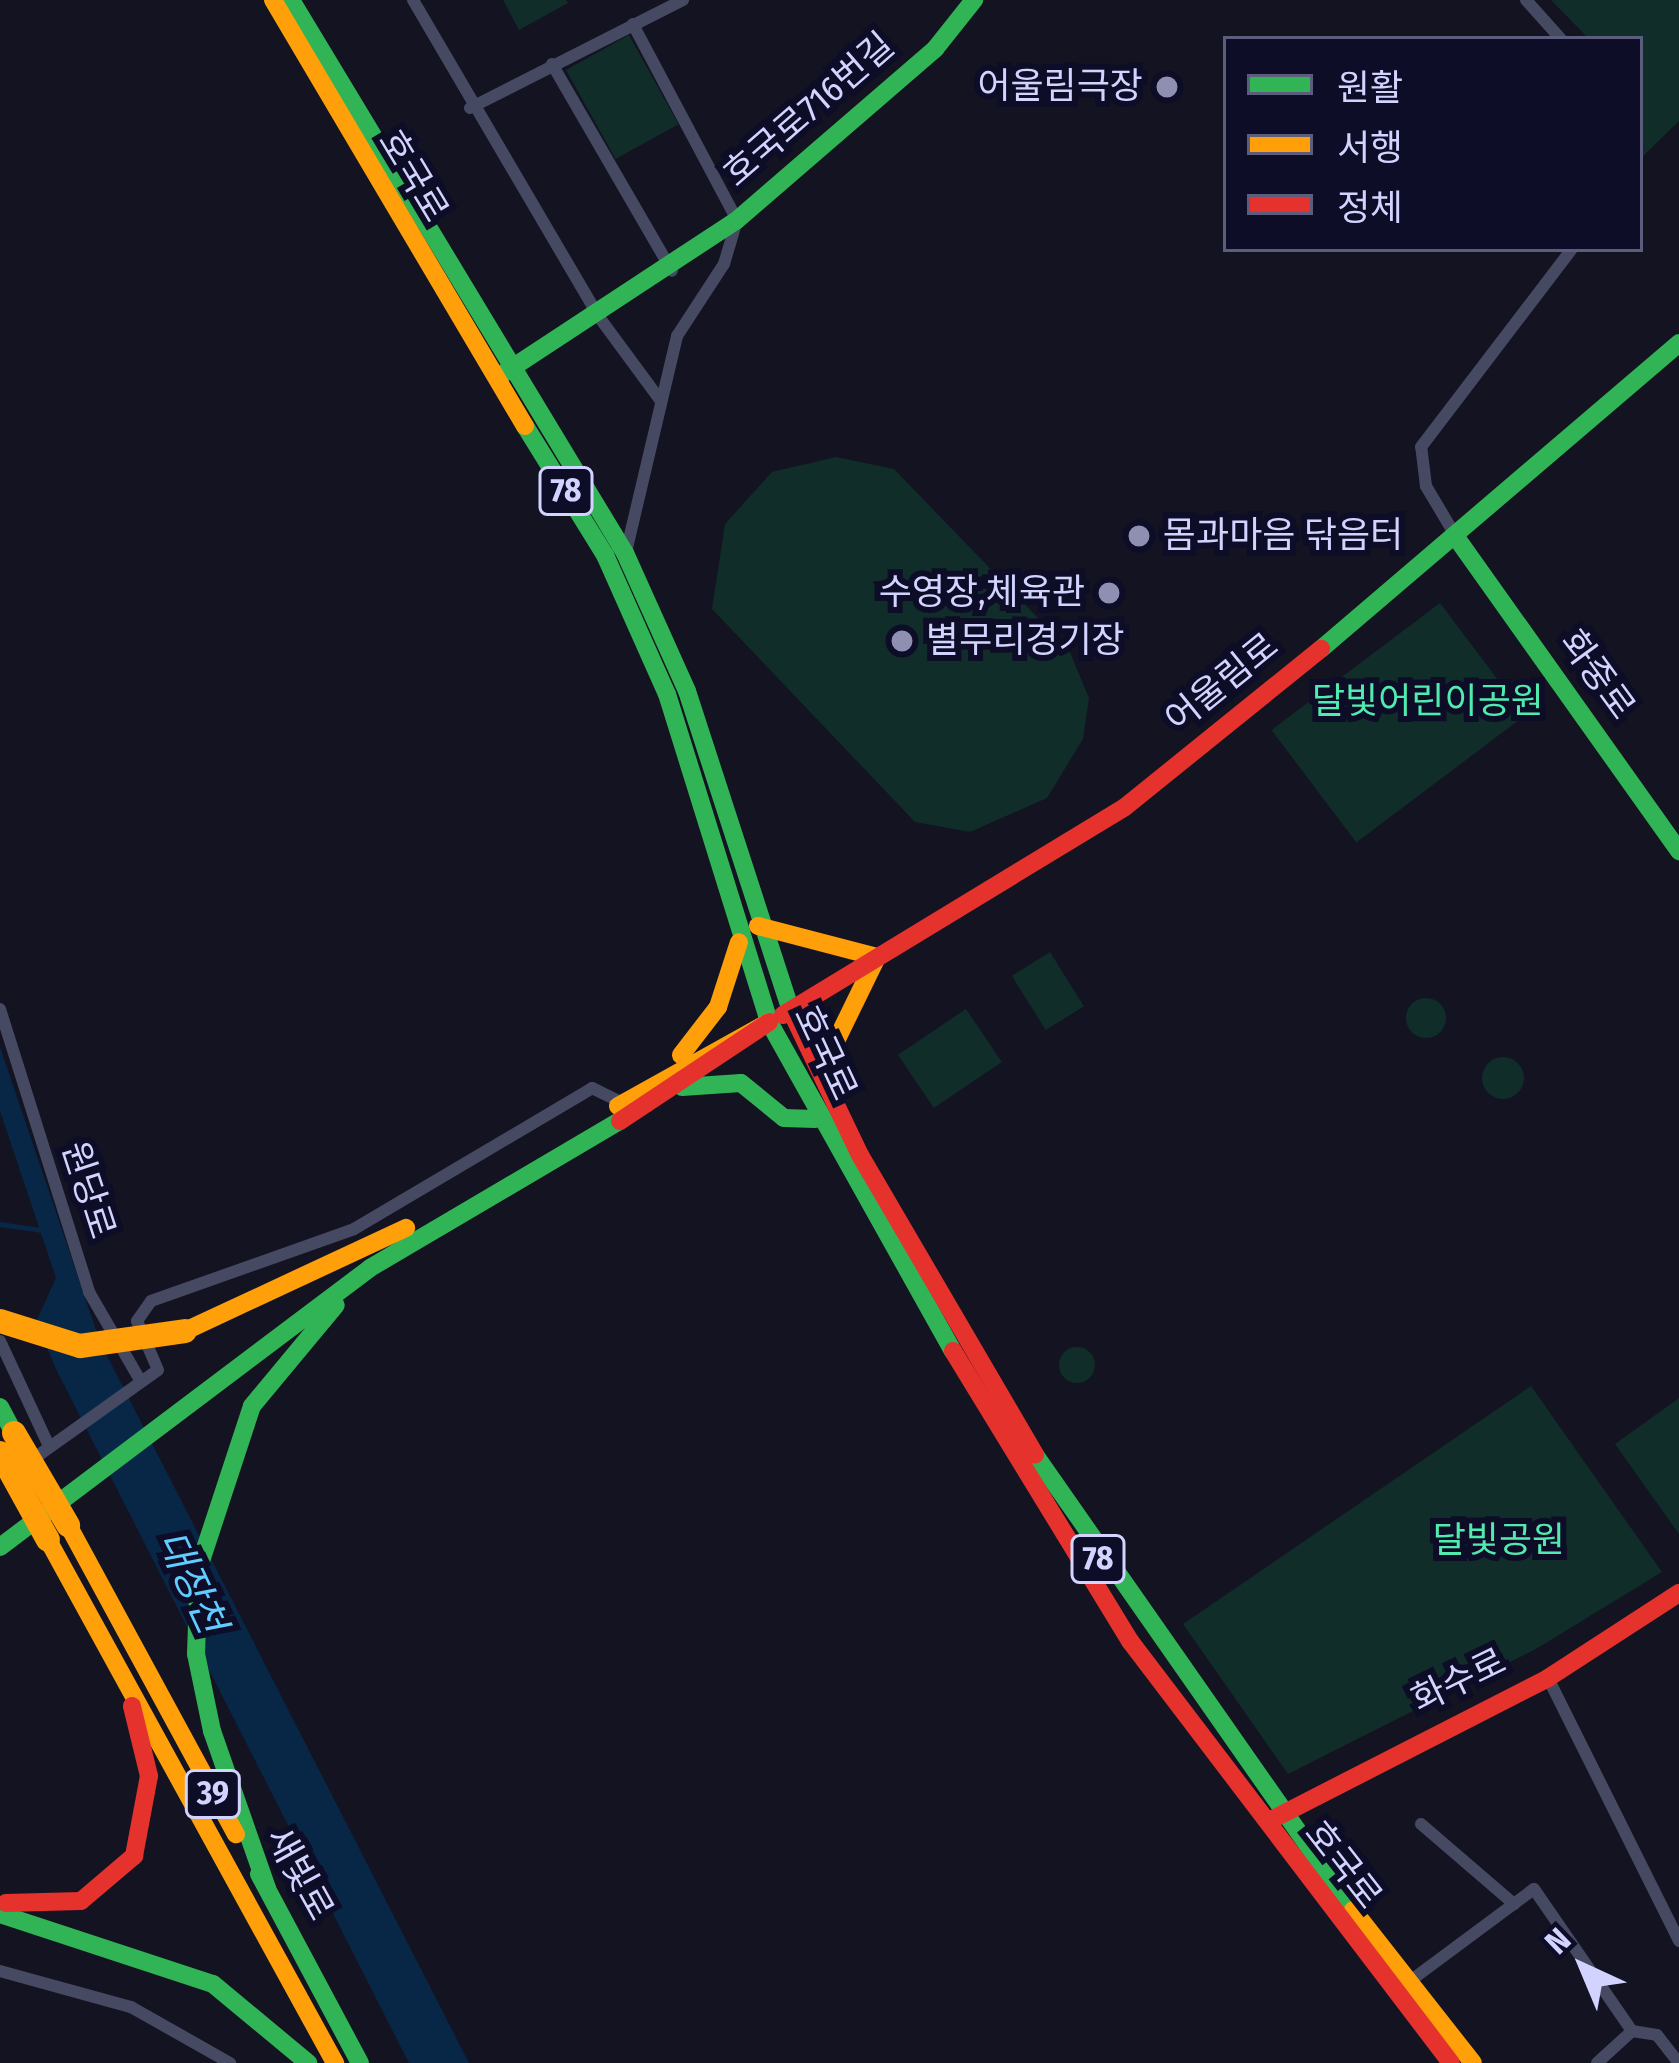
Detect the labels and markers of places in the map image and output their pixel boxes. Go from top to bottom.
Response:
place label: 어울림극장 [977,65,1143,109]
marker: 어울림극장 [1154,74,1180,100]
place label: 몸과마음 닦음터 [1163,514,1403,558]
marker: 몸과마음 닦음터 [1126,523,1152,549]
place label: 수영장,체육관 [879,571,1085,615]
marker: 수영장,체육관 [1096,580,1122,606]
place label: 별무리경기장 [926,619,1125,663]
marker: 별무리경기장 [889,628,915,654]

